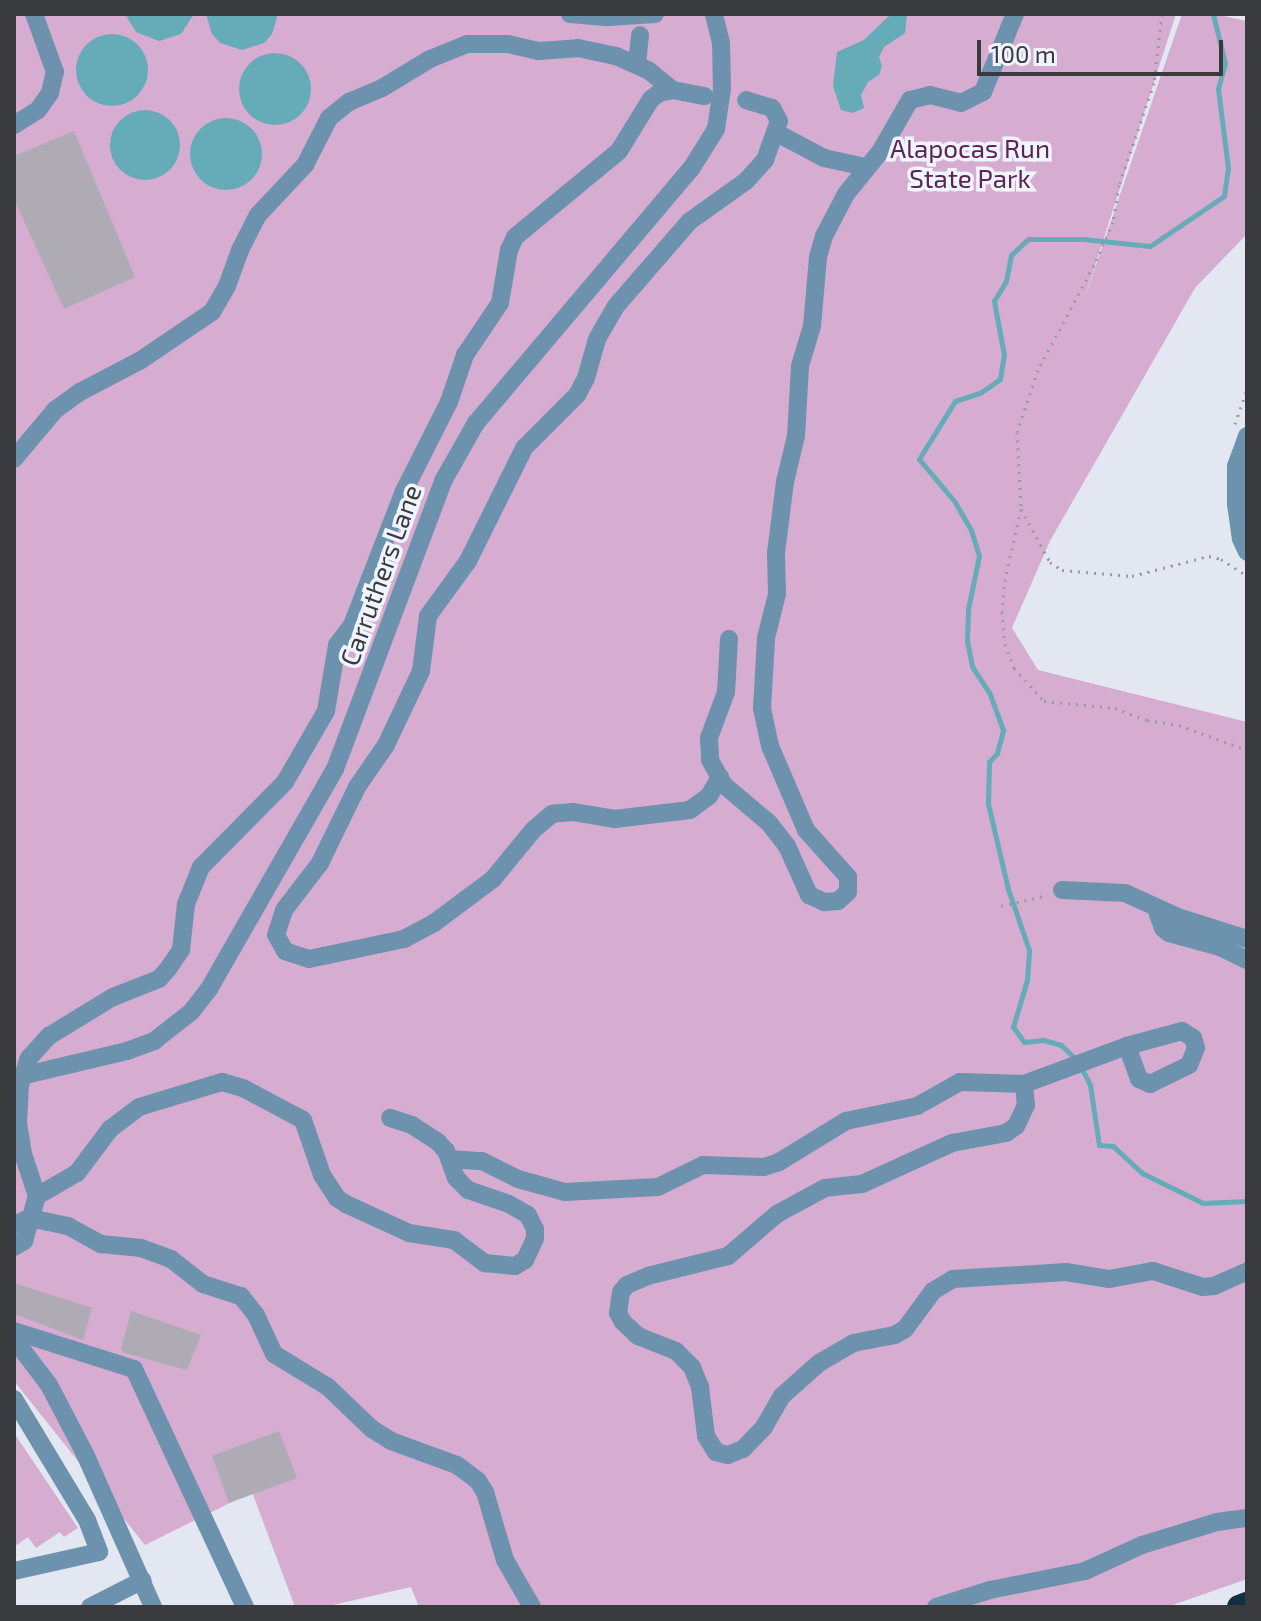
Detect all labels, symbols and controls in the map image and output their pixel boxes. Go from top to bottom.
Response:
scale bar [981,24,1227,74]
text: 100 m [991,39,1056,68]
park label: Alapocas Run State Park [890,132,1050,194]
street label: Carruthers Lane [333,480,427,670]

